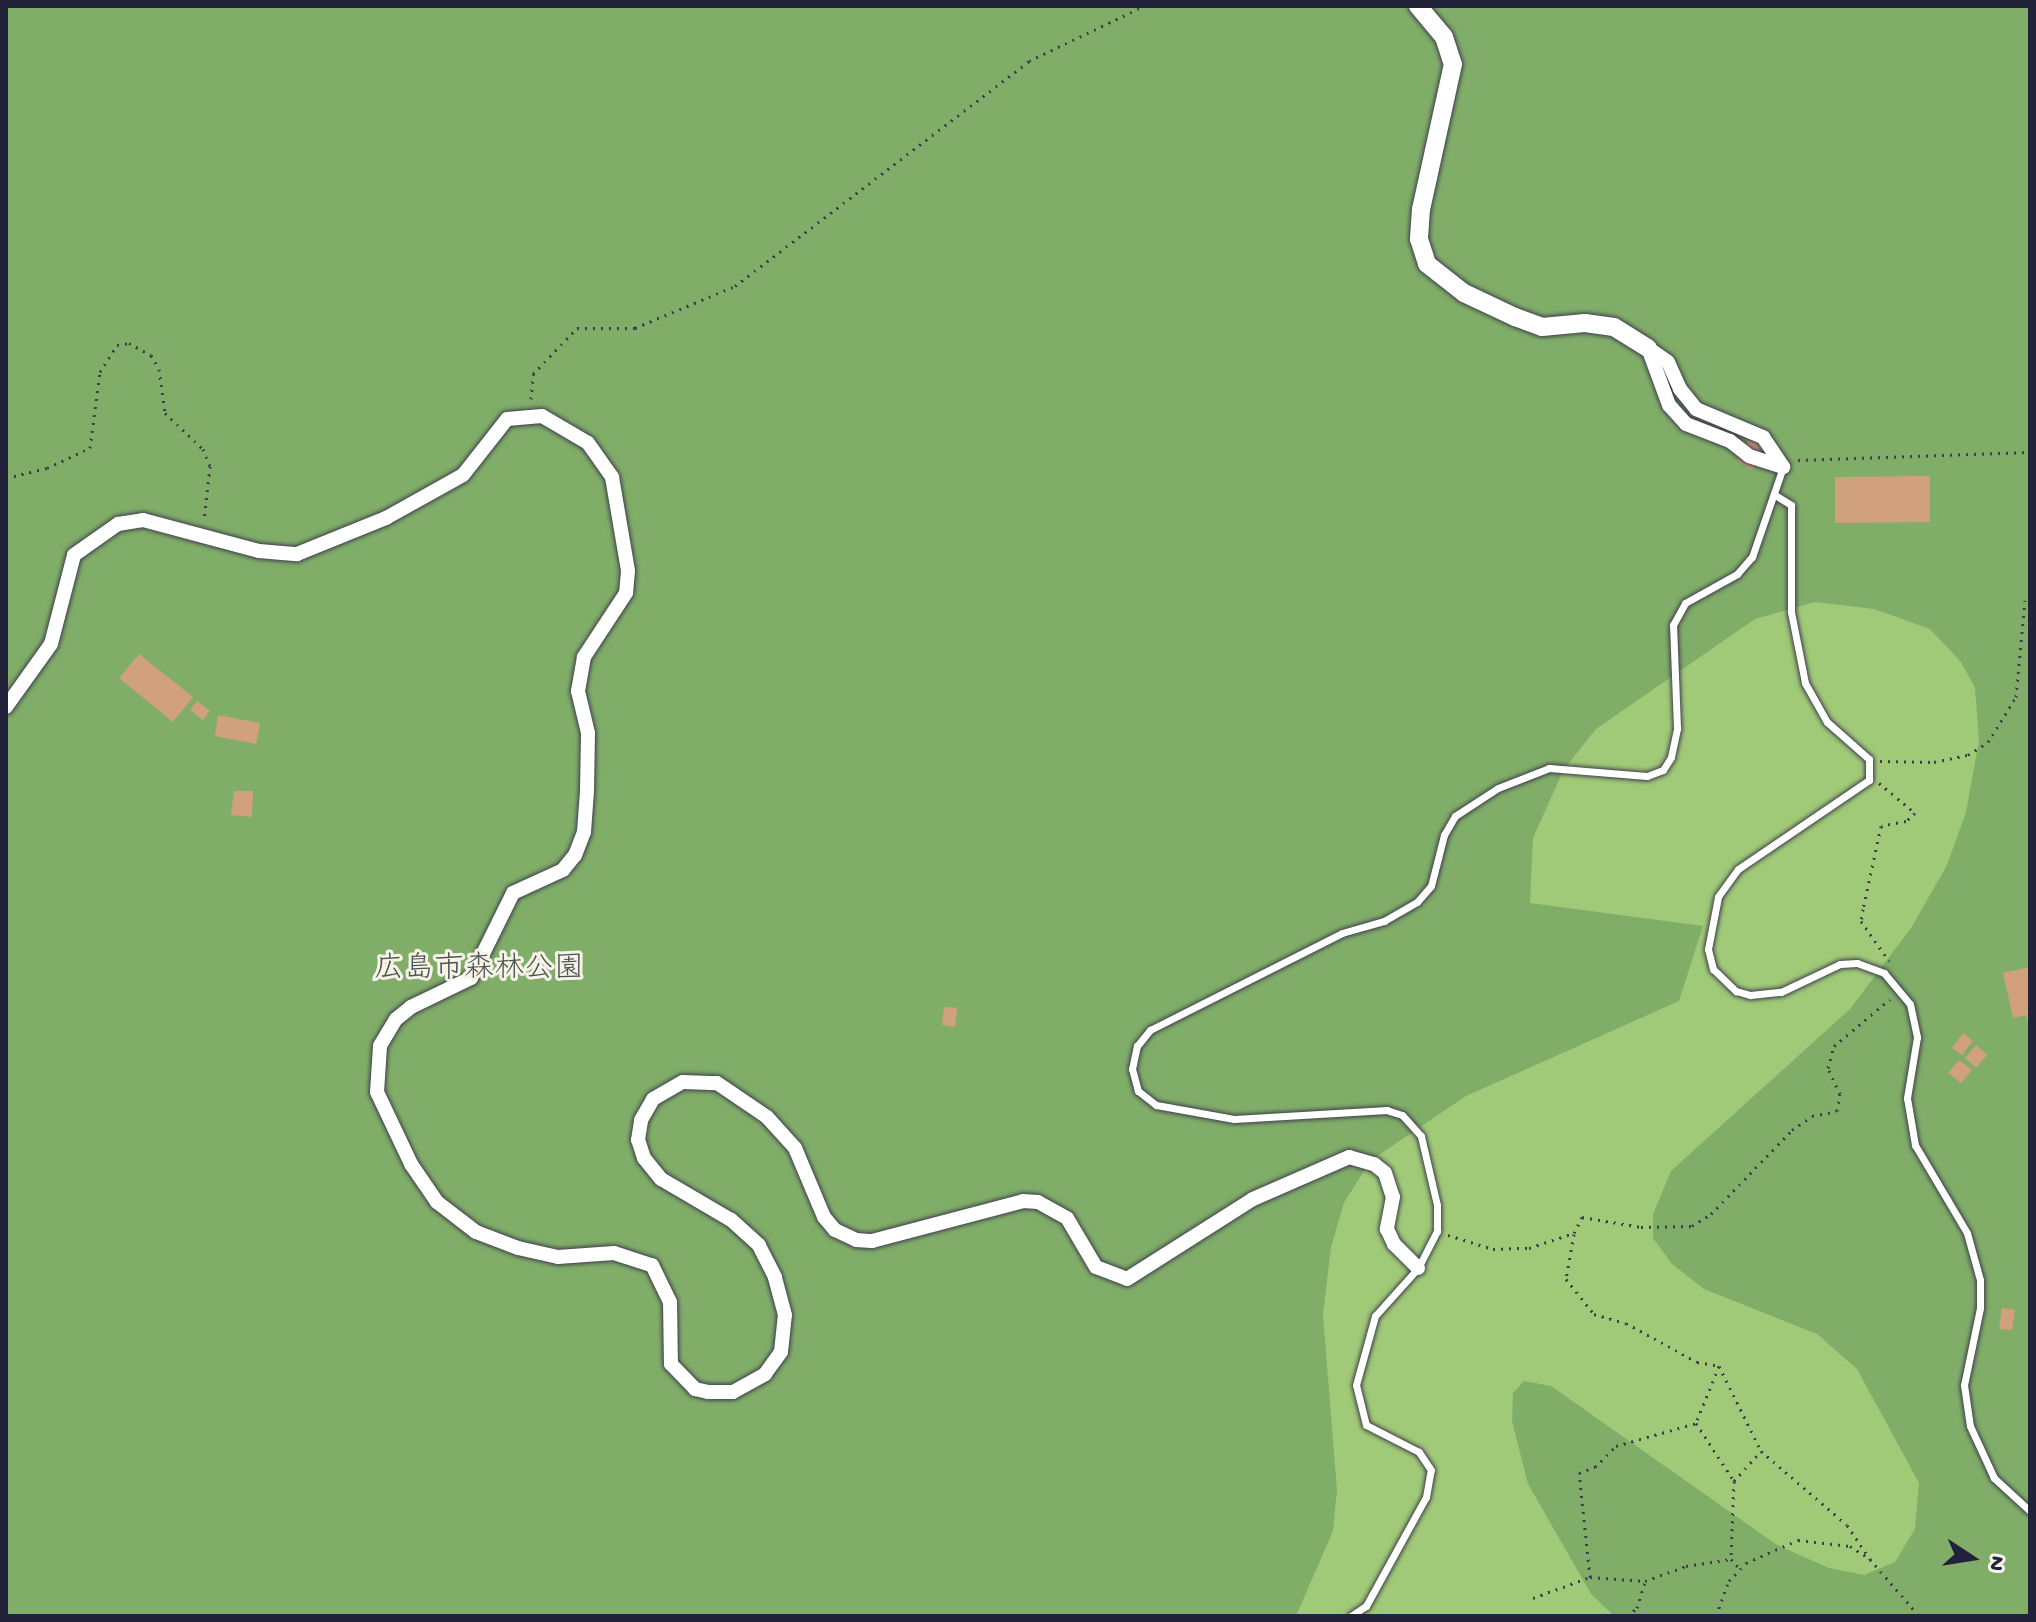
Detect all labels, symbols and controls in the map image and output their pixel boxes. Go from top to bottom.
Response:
park label: 広島市森林公園 [374,953,584,989]
north arrow [1932,1518,2012,1598]
text: N [1981,1553,2010,1573]

